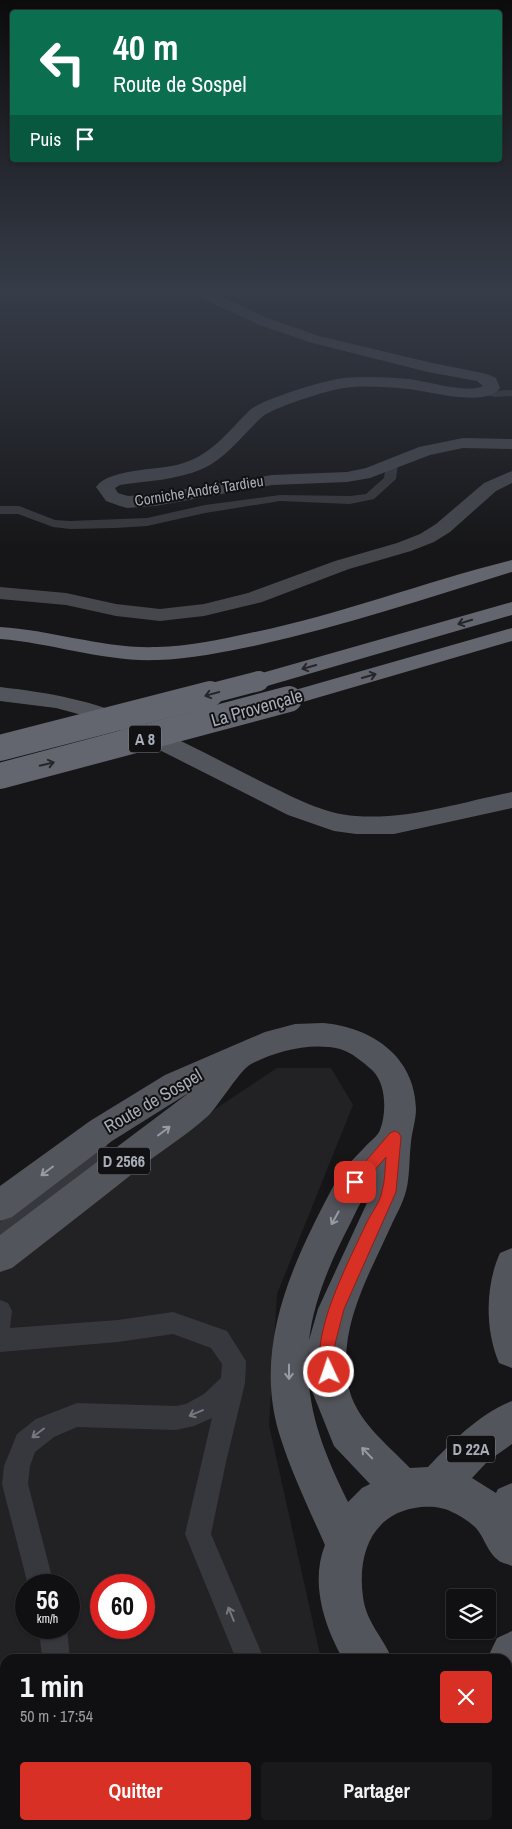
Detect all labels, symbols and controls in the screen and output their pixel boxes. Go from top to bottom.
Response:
text: 40 m [113,24,178,71]
icon: left [30,30,95,95]
text: Route de Sospel [113,69,246,99]
icon: arrive [71,125,99,153]
text: Puis [30,126,61,152]
street label: Corniche André Tardieu [133,470,265,511]
one-way arrow [458,617,474,627]
one-way arrow [302,662,318,672]
one-way arrow [361,671,377,681]
street label: La Provençale [208,682,306,733]
one-way arrow [204,690,220,699]
road number: A 8 [129,726,161,752]
one-way arrow [39,759,55,768]
street label: Route de Sospel [99,1062,206,1139]
one-way arrow [157,1126,171,1136]
road number: D 2566 [98,1148,150,1174]
pin [334,1161,376,1203]
one-way arrow [40,1166,54,1176]
icon: arrive [341,1168,369,1196]
one-way arrow [330,1211,340,1226]
position arrow [302,1345,354,1397]
one-way arrow [284,1364,294,1380]
one-way arrow [189,1408,204,1418]
one-way arrow [32,1428,45,1439]
road number: D 22A [447,1436,495,1462]
one-way arrow [361,1446,373,1459]
speed limit sign: 60 [90,1574,155,1639]
text: 56 [36,1583,59,1617]
map controls [446,1589,496,1639]
button: layers [446,1589,496,1639]
one-way arrow [226,1607,235,1622]
text: km/h [37,1611,58,1627]
text: 1 min [20,1666,84,1706]
button: close [440,1671,492,1723]
text: 50 m · 17:54 [20,1705,93,1727]
button: Quitter [20,1762,251,1820]
button: Partager [261,1762,492,1820]

